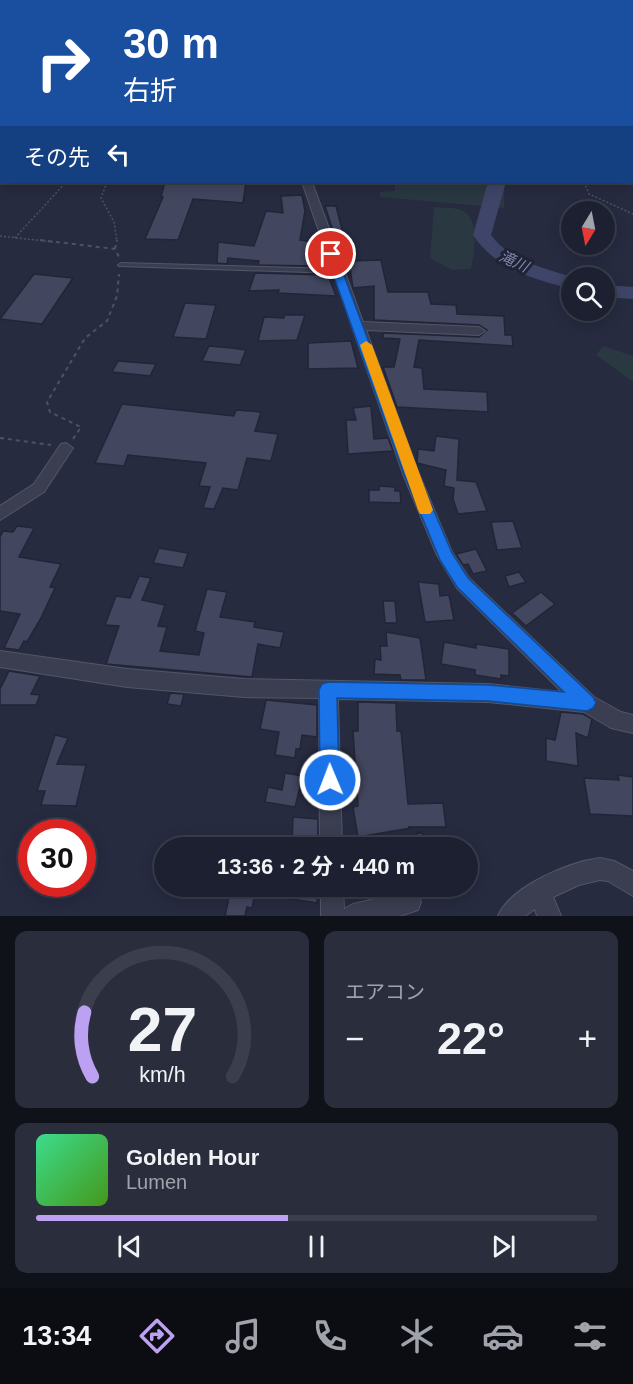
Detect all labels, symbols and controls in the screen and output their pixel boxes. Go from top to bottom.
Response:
text: 30 m [123,20,219,67]
icon: right [24,24,102,102]
text: 右折 [123,76,177,106]
icon: left [102,138,135,171]
text: その先 [24,145,90,170]
north arrow [561,201,615,255]
map controls [561,201,615,321]
pin [305,228,356,279]
icon: arrive [314,237,347,270]
water label: 滝川 [497,247,533,276]
button: search [561,267,615,321]
position arrow [298,748,362,812]
speed limit sign: 30 [18,819,96,897]
text: 13:36 · 2 分 · 440 m [217,854,415,879]
text: エアコン [345,981,425,1003]
text: 27 [127,995,197,1064]
text: 22° [437,1013,505,1064]
text: − [345,1020,364,1057]
text: + [578,1020,597,1057]
text: km/h [139,1063,185,1087]
text: Golden Hour [126,1145,259,1170]
text: Lumen [126,1171,187,1193]
icon: previous [113,1230,146,1263]
icon: pause [300,1230,333,1263]
icon: next [487,1230,520,1263]
icon: directions [136,1315,178,1357]
icon: music [222,1315,264,1357]
icon: phone [309,1315,351,1357]
icon: climate [396,1315,438,1357]
icon: car [482,1315,524,1357]
icon: filters [569,1315,611,1357]
text: 13:34 [22,1321,91,1351]

